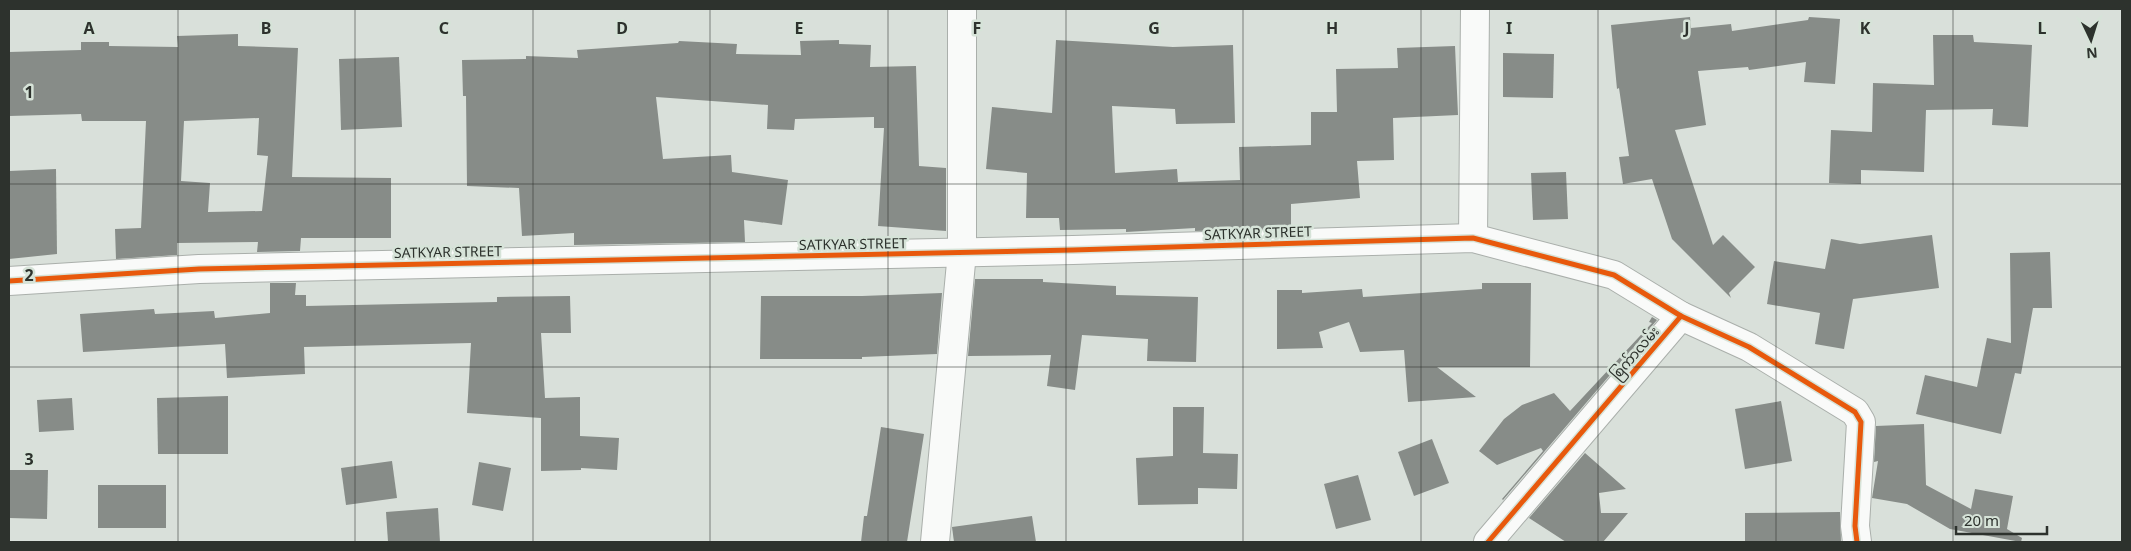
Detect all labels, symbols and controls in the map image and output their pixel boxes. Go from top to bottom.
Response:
north arrow [2066,15,2116,65]
text: A [83,17,95,39]
text: B [261,17,271,39]
text: C [439,17,449,39]
text: D [616,17,628,39]
text: E [795,17,804,39]
text: F [973,17,981,39]
text: G [1148,17,1160,39]
text: H [1326,17,1338,39]
text: I [1506,17,1512,39]
text: J [1682,17,1690,39]
text: K [1860,17,1871,39]
text: L [2038,17,2047,39]
text: N [2086,44,2098,63]
text: 1 [24,81,34,103]
street label: SATKYAR STREET [1204,221,1312,244]
street label: SATKYAR STREET [799,233,907,254]
street label: SATKYAR STREET [394,241,502,262]
text: 2 [24,264,34,286]
street label: စြက်ာလမ်း [1606,322,1665,385]
text: 3 [24,448,34,470]
scale bar [1956,504,2047,536]
text: 20 m [1964,510,1999,530]

